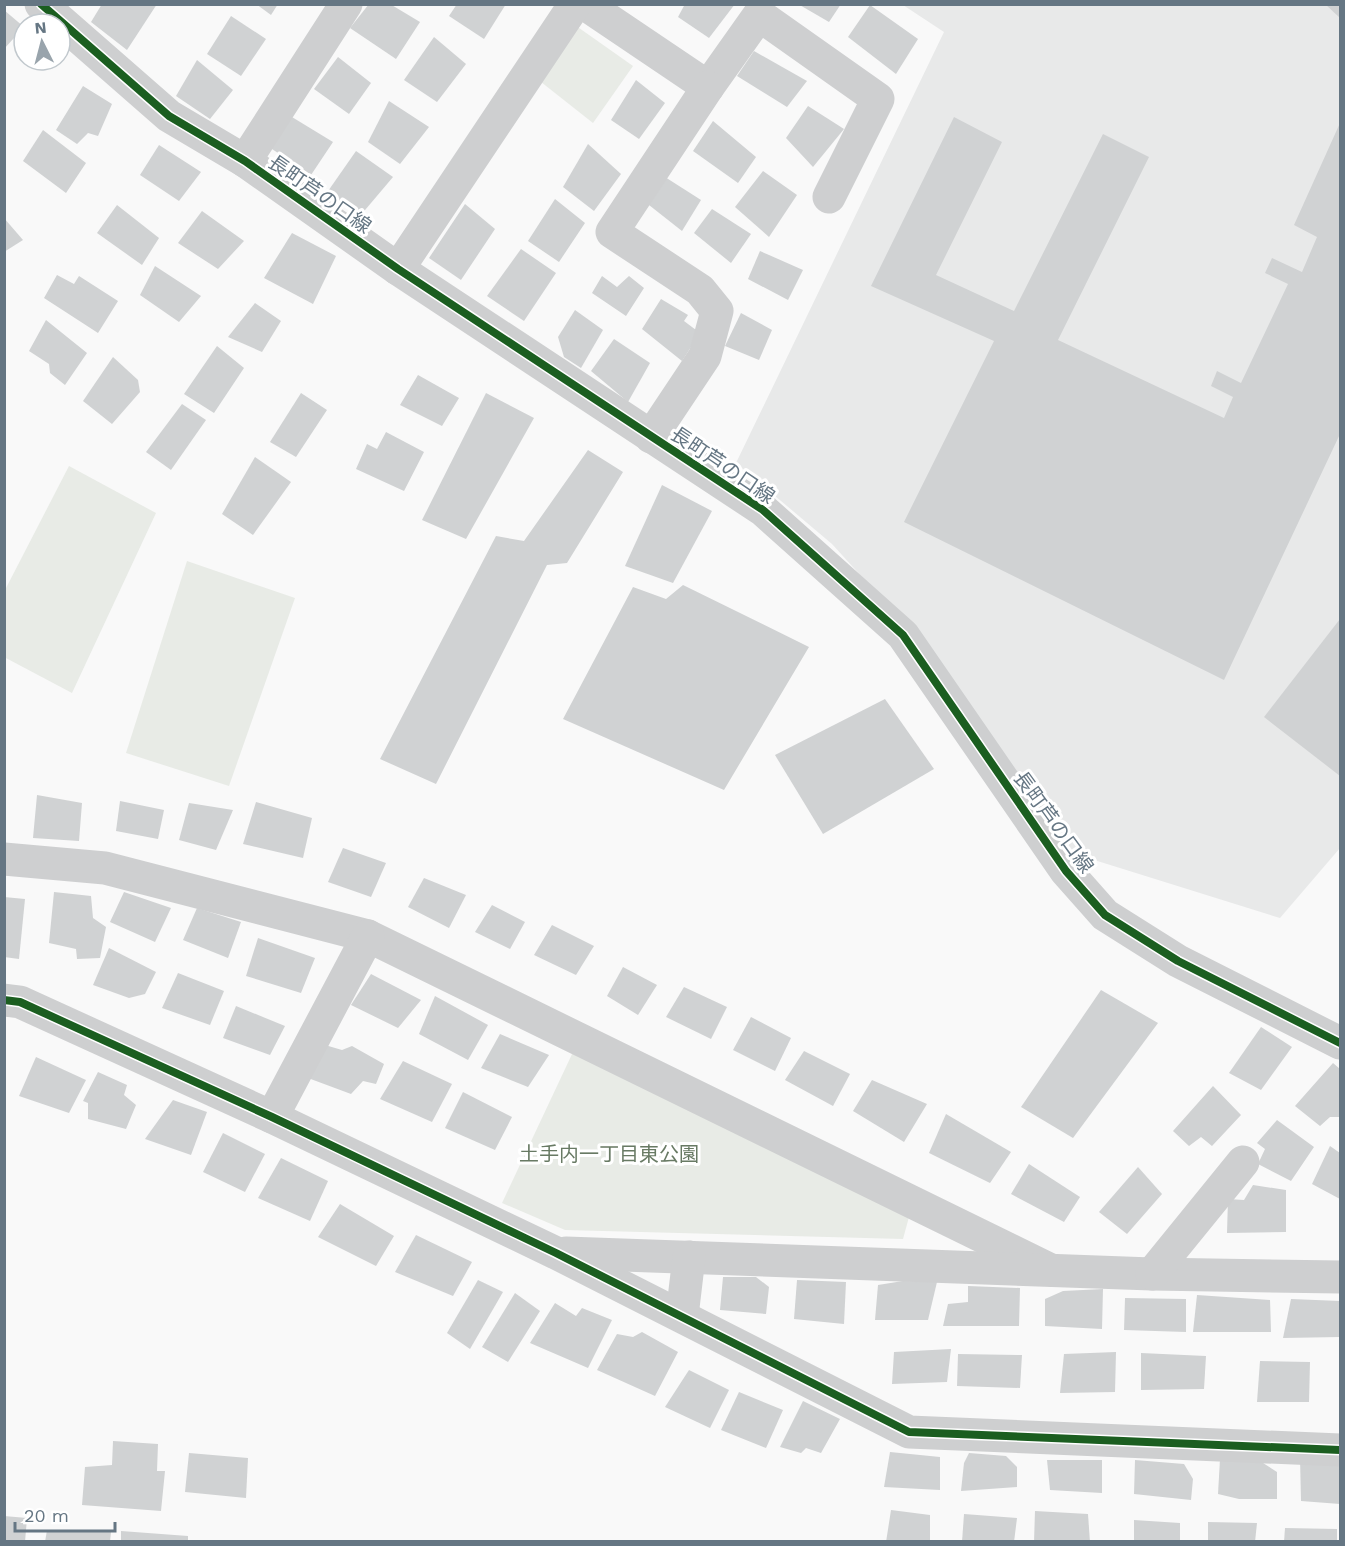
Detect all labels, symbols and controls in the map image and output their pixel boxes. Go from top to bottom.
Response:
north arrow [12,12,72,72]
text: N [34,18,47,38]
street label: 長町芦の口線 [264,150,376,238]
street label: 長町芦の口線 [667,421,779,509]
street label: 長町芦の口線 [1009,766,1099,878]
park label: 土手内一丁目東公園 [519,1142,699,1166]
scale bar [15,1495,116,1533]
text: 20 m [24,1505,69,1526]

